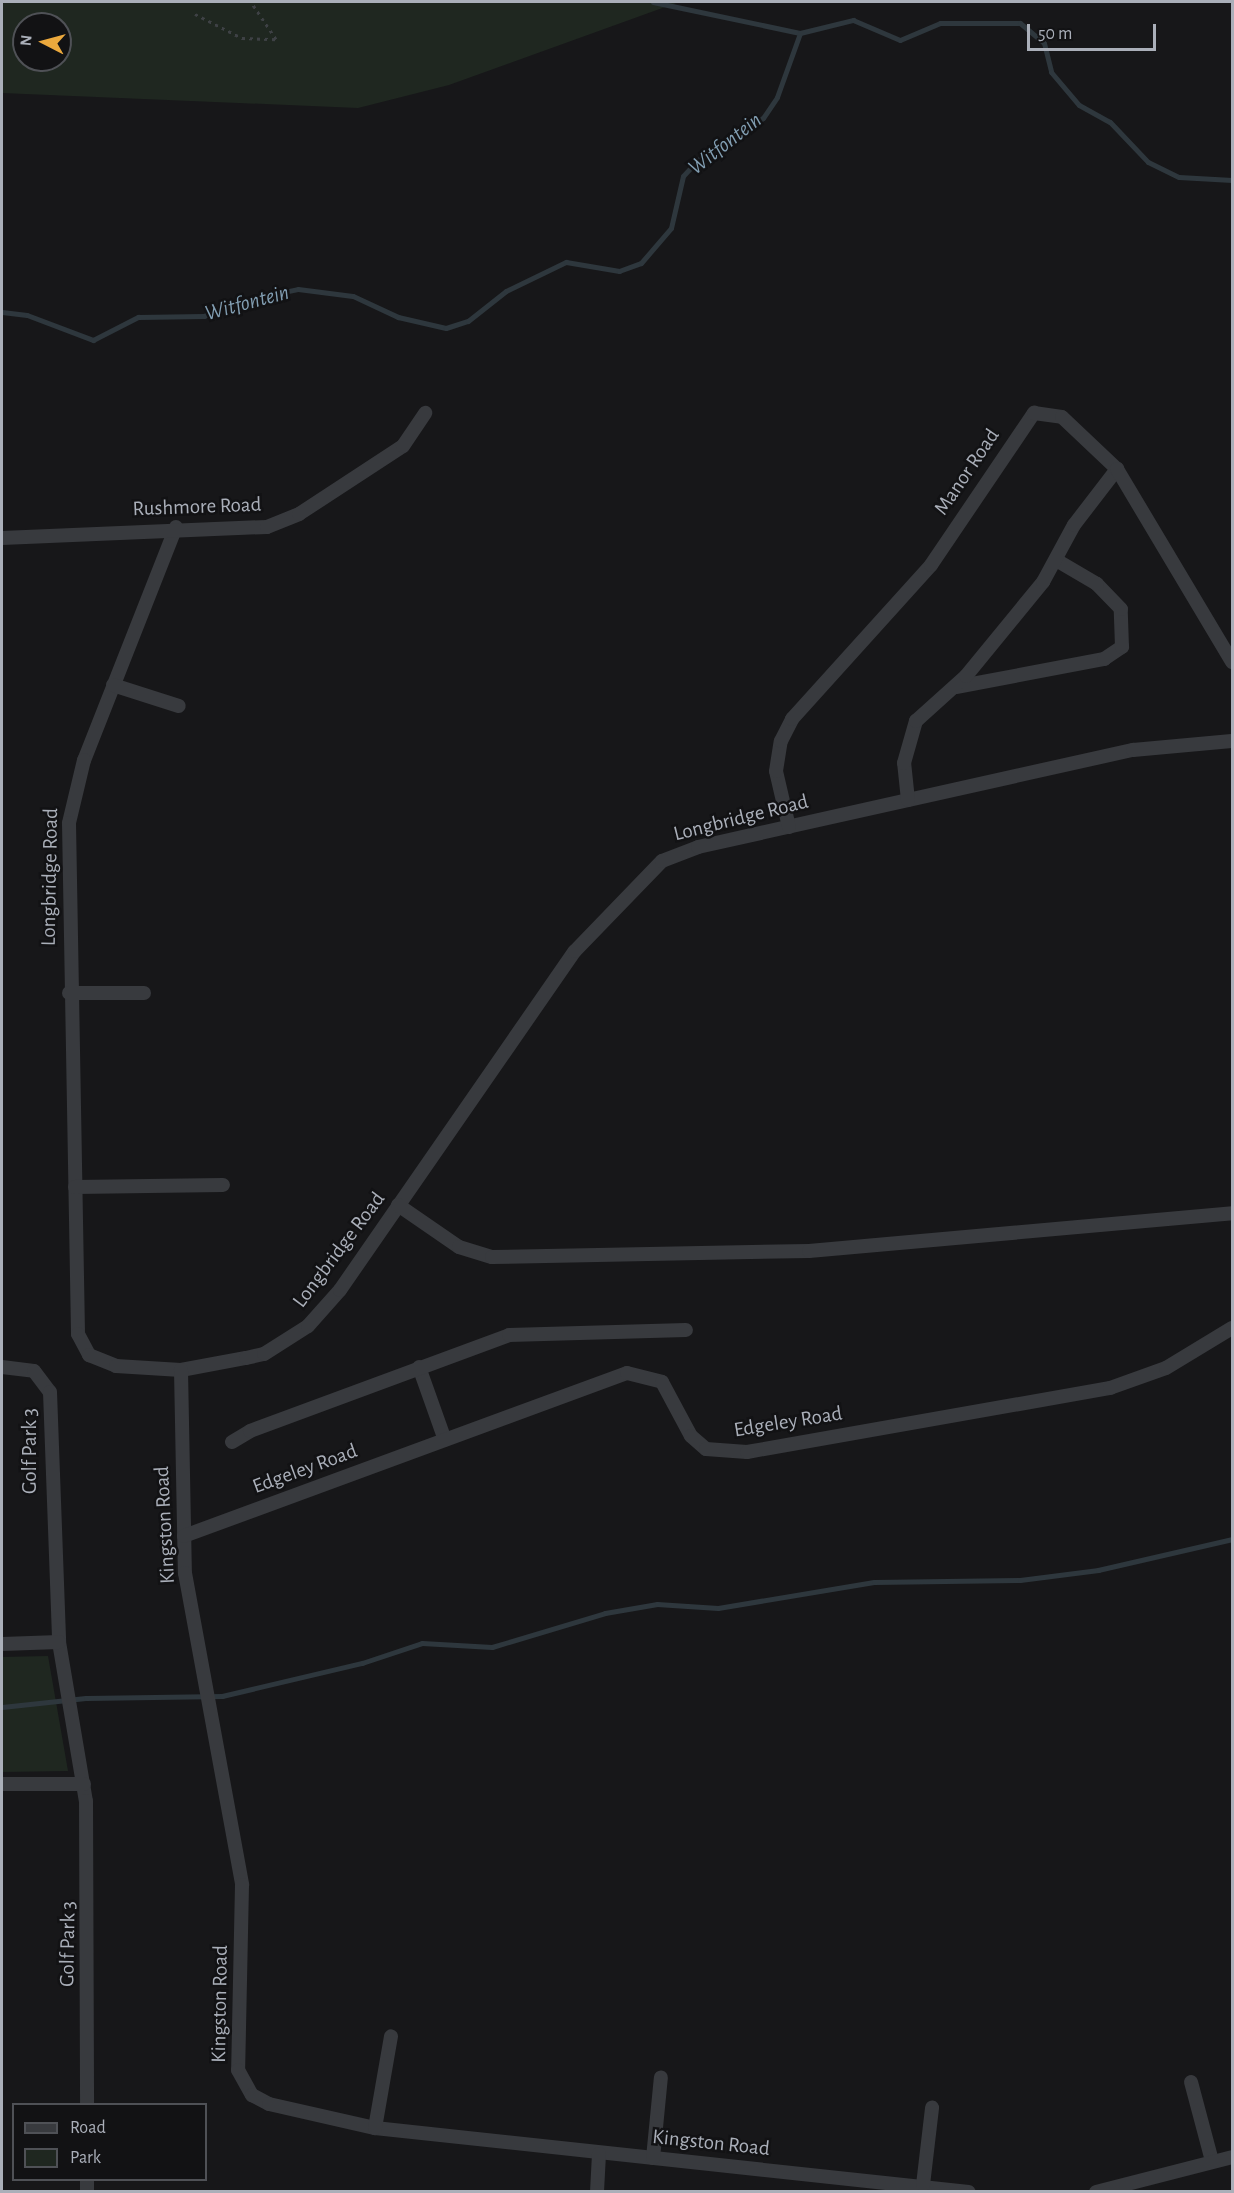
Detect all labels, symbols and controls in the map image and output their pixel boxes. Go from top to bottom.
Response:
north arrow [12,12,72,72]
scale bar [1030,12,1159,50]
text: 50 m [1038,25,1072,43]
text: N [18,34,35,47]
water label: Witfontein [683,107,767,181]
water label: Witfontein [202,279,292,327]
street label: Manor Road [929,424,1005,520]
street label: Rushmore Road [132,492,262,522]
street label: Longbridge Road [671,789,811,847]
street label: Longbridge Road [36,808,64,946]
street label: Longbridge Road [287,1187,391,1313]
street label: Edgeley Road [732,1401,844,1443]
street label: Golf Park 3 [17,1408,43,1494]
street label: Edgeley Road [249,1438,361,1500]
street label: Kingston Road [149,1465,181,1585]
street label: Golf Park 3 [55,1901,81,1987]
street label: Kingston Road [206,1945,234,2063]
legend [12,2103,207,2181]
text: Road [70,2119,106,2137]
street label: Kingston Road [651,2124,771,2162]
text: Park [70,2149,101,2167]

